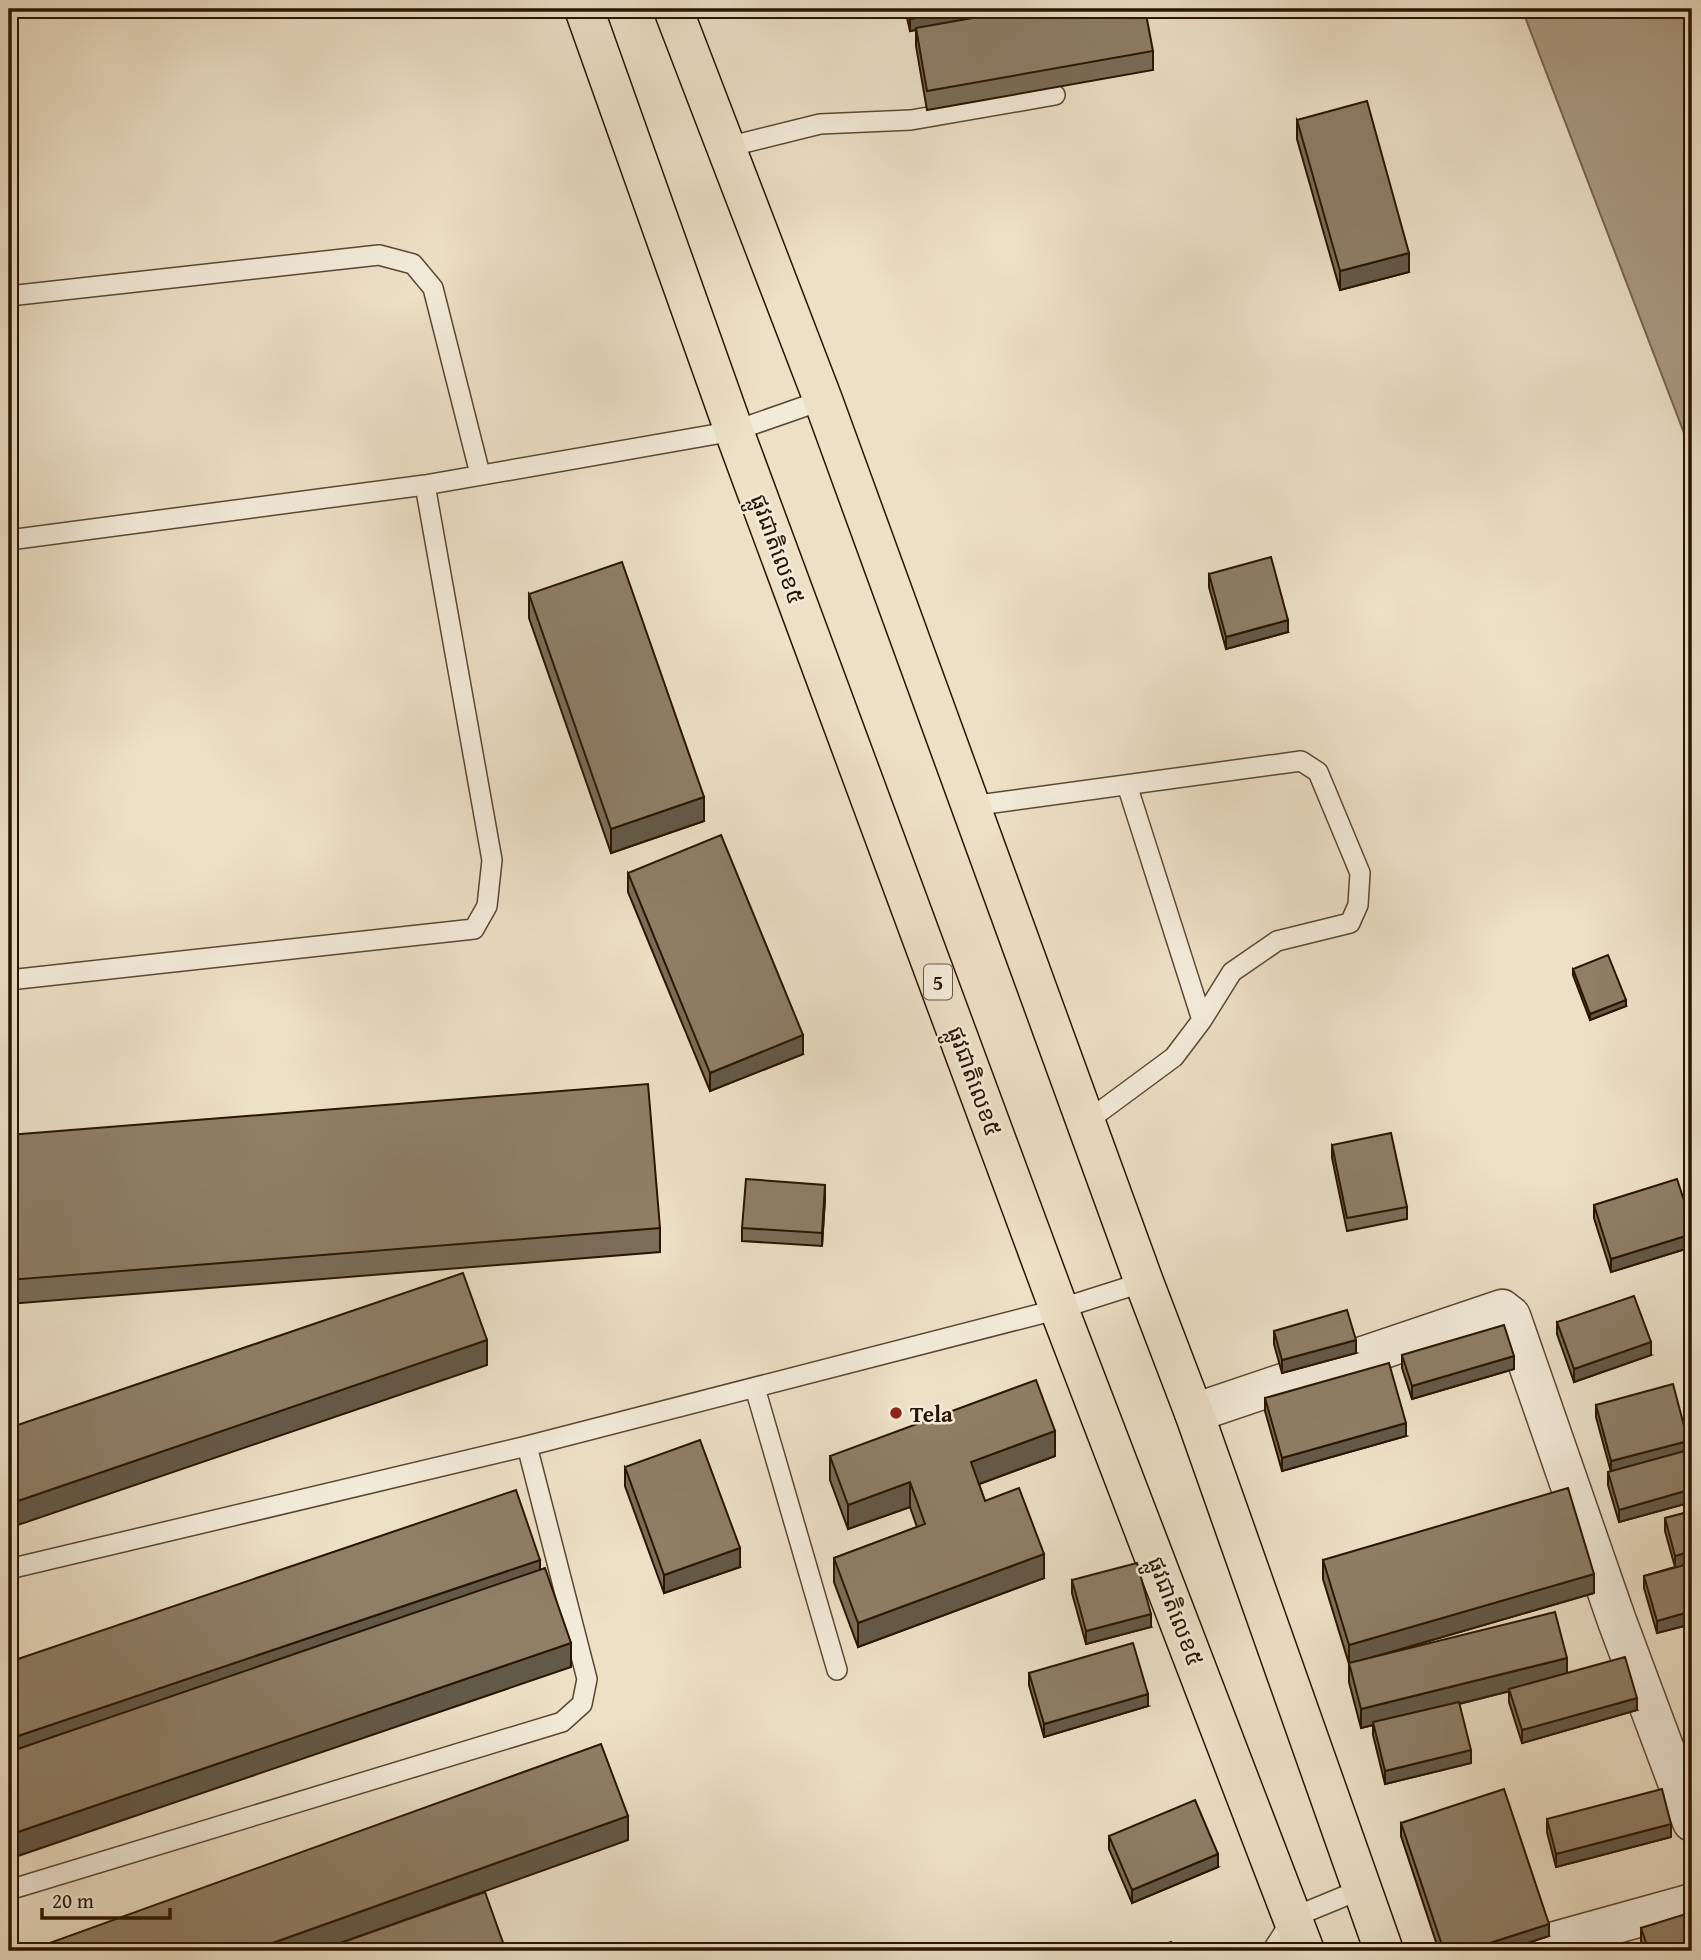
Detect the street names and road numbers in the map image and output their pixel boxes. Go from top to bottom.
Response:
street label: ផ្លូវជាតិលេខ៥ [737,489,813,611]
road number: 5 [924,964,952,1000]
street label: ផ្លូវជាតិលេខ៥ [934,1021,1010,1143]
street label: ផ្លូវជាតិលេខ៥ [1135,1551,1212,1673]

